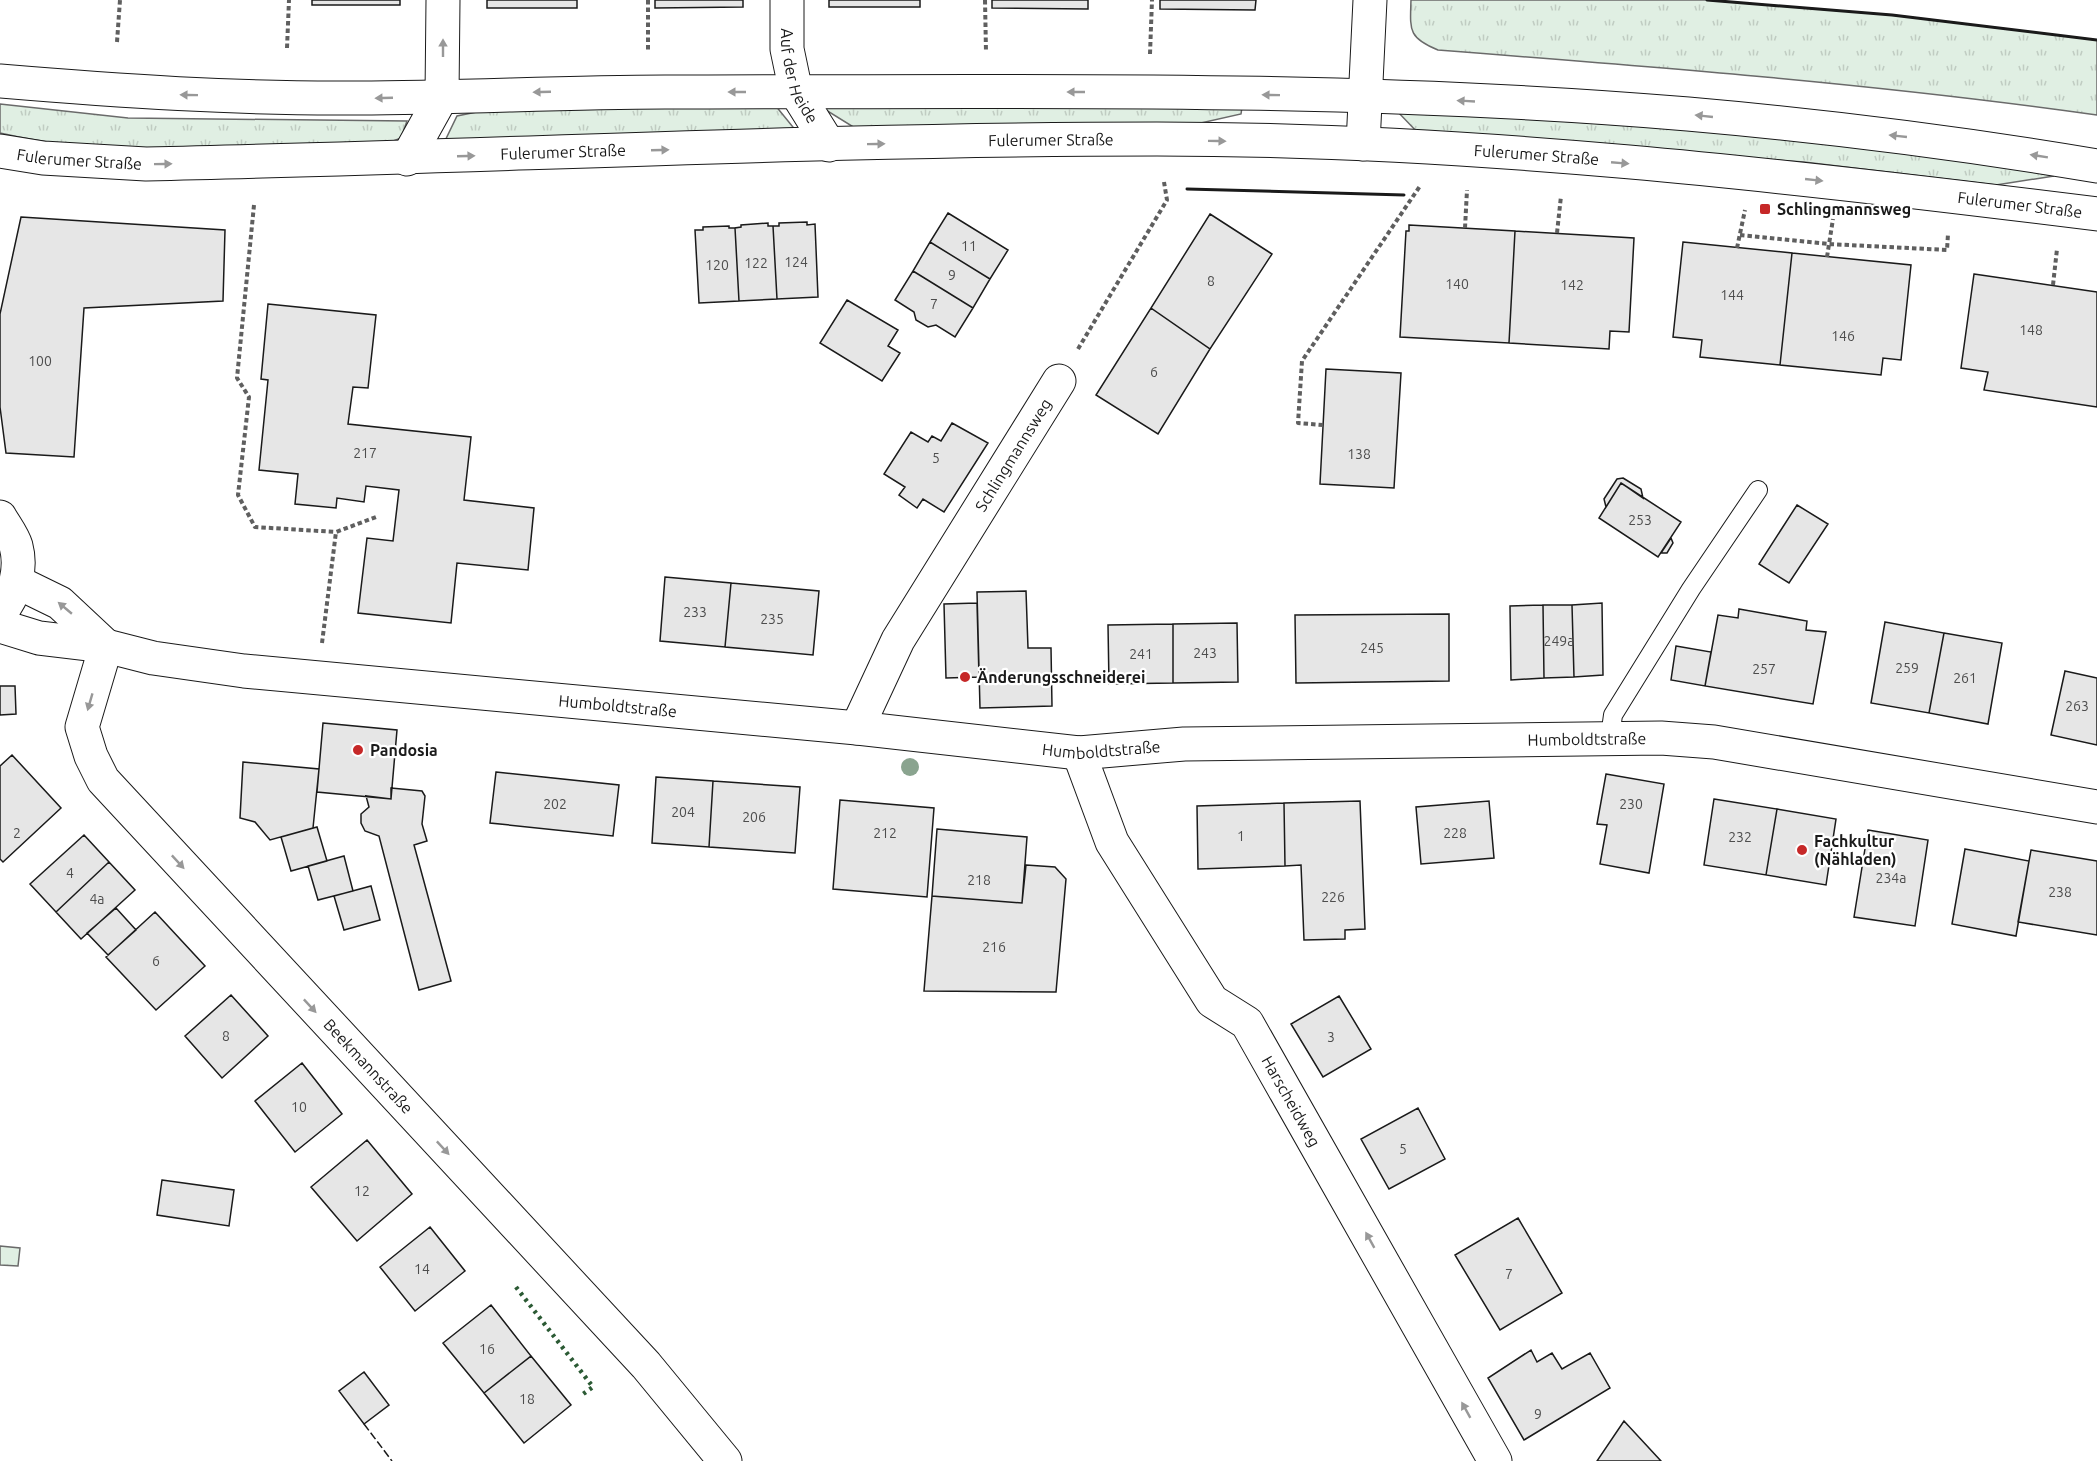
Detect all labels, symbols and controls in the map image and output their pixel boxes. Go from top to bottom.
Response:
street label: Auf der Heide [778,28,822,126]
one-way arrow [438,38,448,57]
one-way arrow [728,87,747,97]
one-way arrow [1066,87,1085,97]
one-way arrow [533,88,552,97]
one-way arrow [179,90,198,100]
one-way arrow [1261,90,1280,99]
one-way arrow [374,93,393,102]
one-way arrow [1456,96,1475,105]
one-way arrow [1695,111,1714,121]
street label: Fulerumer Straße [988,130,1114,149]
one-way arrow [1889,131,1908,141]
one-way arrow [1207,136,1226,145]
one-way arrow [867,140,886,149]
street label: Fulerumer Straße [500,141,626,163]
street label: Fulerumer Straße [1473,141,1600,168]
street label: Fulerumer Straße [16,145,143,173]
one-way arrow [651,145,670,155]
one-way arrow [2030,151,2049,160]
one-way arrow [456,152,475,161]
one-way arrow [1610,158,1629,167]
one-way arrow [153,159,172,169]
one-way arrow [1804,175,1823,185]
street label: Fulerumer Straße [1957,188,2083,221]
place label: Schlingmannsweg [1777,200,1911,218]
marker: Schlingmannsweg [1758,202,1772,216]
house number: 11 [961,238,977,254]
house number: 124 [784,254,808,270]
house number: 122 [744,255,768,271]
house number: 120 [705,257,729,273]
house number: 9 [948,267,956,283]
house number: 8 [1207,273,1215,289]
house number: 140 [1445,276,1469,292]
house number: 142 [1560,277,1584,293]
house number: 144 [1720,287,1744,303]
house number: 7 [930,296,938,312]
house number: 148 [2019,322,2043,338]
house number: 146 [1831,328,1855,344]
house number: 100 [28,353,52,369]
house number: 6 [1150,364,1158,380]
street label: Schlingmannsweg [971,395,1055,515]
house number: 217 [353,445,377,461]
house number: 138 [1347,446,1371,462]
house number: 5 [932,450,940,466]
house number: 253 [1628,512,1652,528]
one-way arrow [57,602,73,615]
house number: 233 [683,604,707,620]
house number: 235 [760,611,784,627]
house number: 249a [1544,633,1574,649]
house number: 245 [1360,640,1384,656]
house number: 243 [1193,645,1217,661]
house number: 241 [1129,646,1153,662]
house number: 259 [1895,660,1919,676]
house number: 257 [1752,661,1776,677]
place label: Änderungsschneiderei [977,668,1145,686]
marker: Änderungsschneiderei [958,670,972,684]
house number: 261 [1953,670,1977,686]
street label: Humboldtstraße [558,691,678,720]
one-way arrow [85,693,94,711]
house number: 263 [2065,698,2089,714]
street label: Humboldtstraße [1527,729,1646,749]
street label: Humboldtstraße [1041,737,1161,762]
place label: Pandosia [370,741,438,759]
marker: Pandosia [351,743,365,757]
house number: 202 [543,796,567,812]
house number: 230 [1619,796,1643,812]
house number: 204 [671,804,695,820]
house number: 206 [742,809,766,825]
house number: 2 [13,825,21,841]
house number: 212 [873,825,897,841]
house number: 228 [1443,825,1467,841]
house number: 1 [1237,828,1245,844]
house number: 232 [1728,829,1752,845]
place label: Fachkultur (Nähladen) [1814,832,1897,869]
marker: Fachkultur (Nähladen) [1795,843,1809,857]
one-way arrow [171,854,184,869]
house number: 4 [66,865,74,881]
house number: 234a [1876,870,1906,886]
house number: 218 [967,872,991,888]
house number: 238 [2048,884,2072,900]
house number: 226 [1321,889,1345,905]
house number: 4a [89,891,105,907]
house number: 216 [982,939,1006,955]
house number: 6 [152,953,160,969]
one-way arrow [303,998,316,1013]
street label: Beekmannstraße [320,1015,417,1117]
house number: 8 [222,1028,230,1044]
house number: 3 [1327,1029,1335,1045]
street label: Harscheidweg [1258,1053,1324,1150]
house number: 10 [291,1099,307,1115]
one-way arrow [436,1141,450,1156]
house number: 5 [1399,1141,1407,1157]
house number: 12 [354,1183,370,1199]
one-way arrow [1365,1231,1375,1248]
house number: 14 [414,1261,430,1277]
house number: 7 [1505,1266,1513,1282]
house number: 16 [479,1341,495,1357]
house number: 18 [519,1391,535,1407]
one-way arrow [1461,1401,1471,1418]
house number: 9 [1534,1406,1542,1422]

